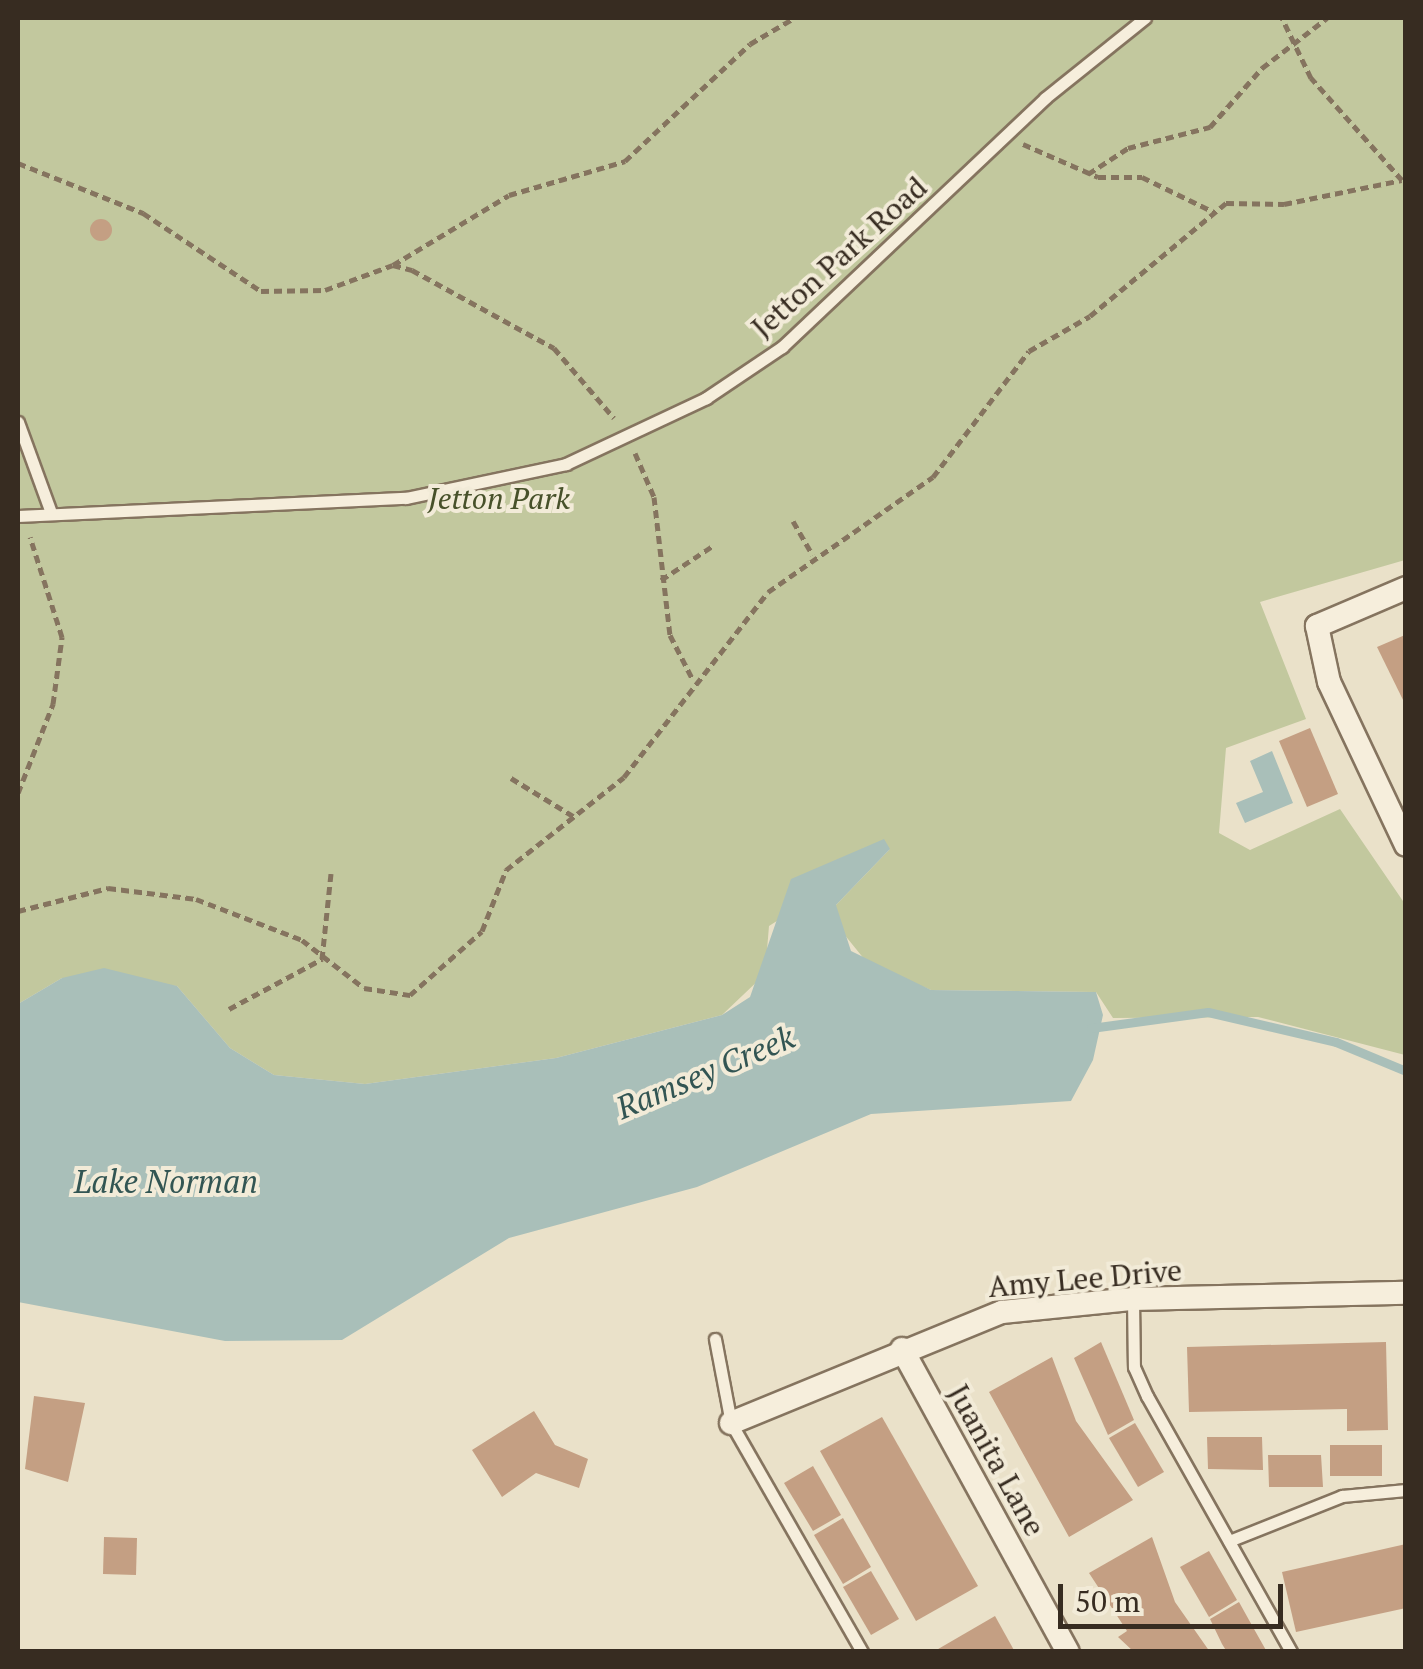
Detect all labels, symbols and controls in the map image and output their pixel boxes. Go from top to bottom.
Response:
street label: Jetton Park Road [744,169,934,345]
park label: Jetton Park [428,480,570,516]
water label: Ramsey Creek [610,1017,800,1127]
water label: Lake Norman [74,1162,258,1200]
street label: Amy Lee Drive [987,1252,1183,1304]
street label: Juanita Lane [941,1378,1053,1542]
scale bar [1063,1564,1288,1626]
text: 50 m [1075,1581,1140,1621]

